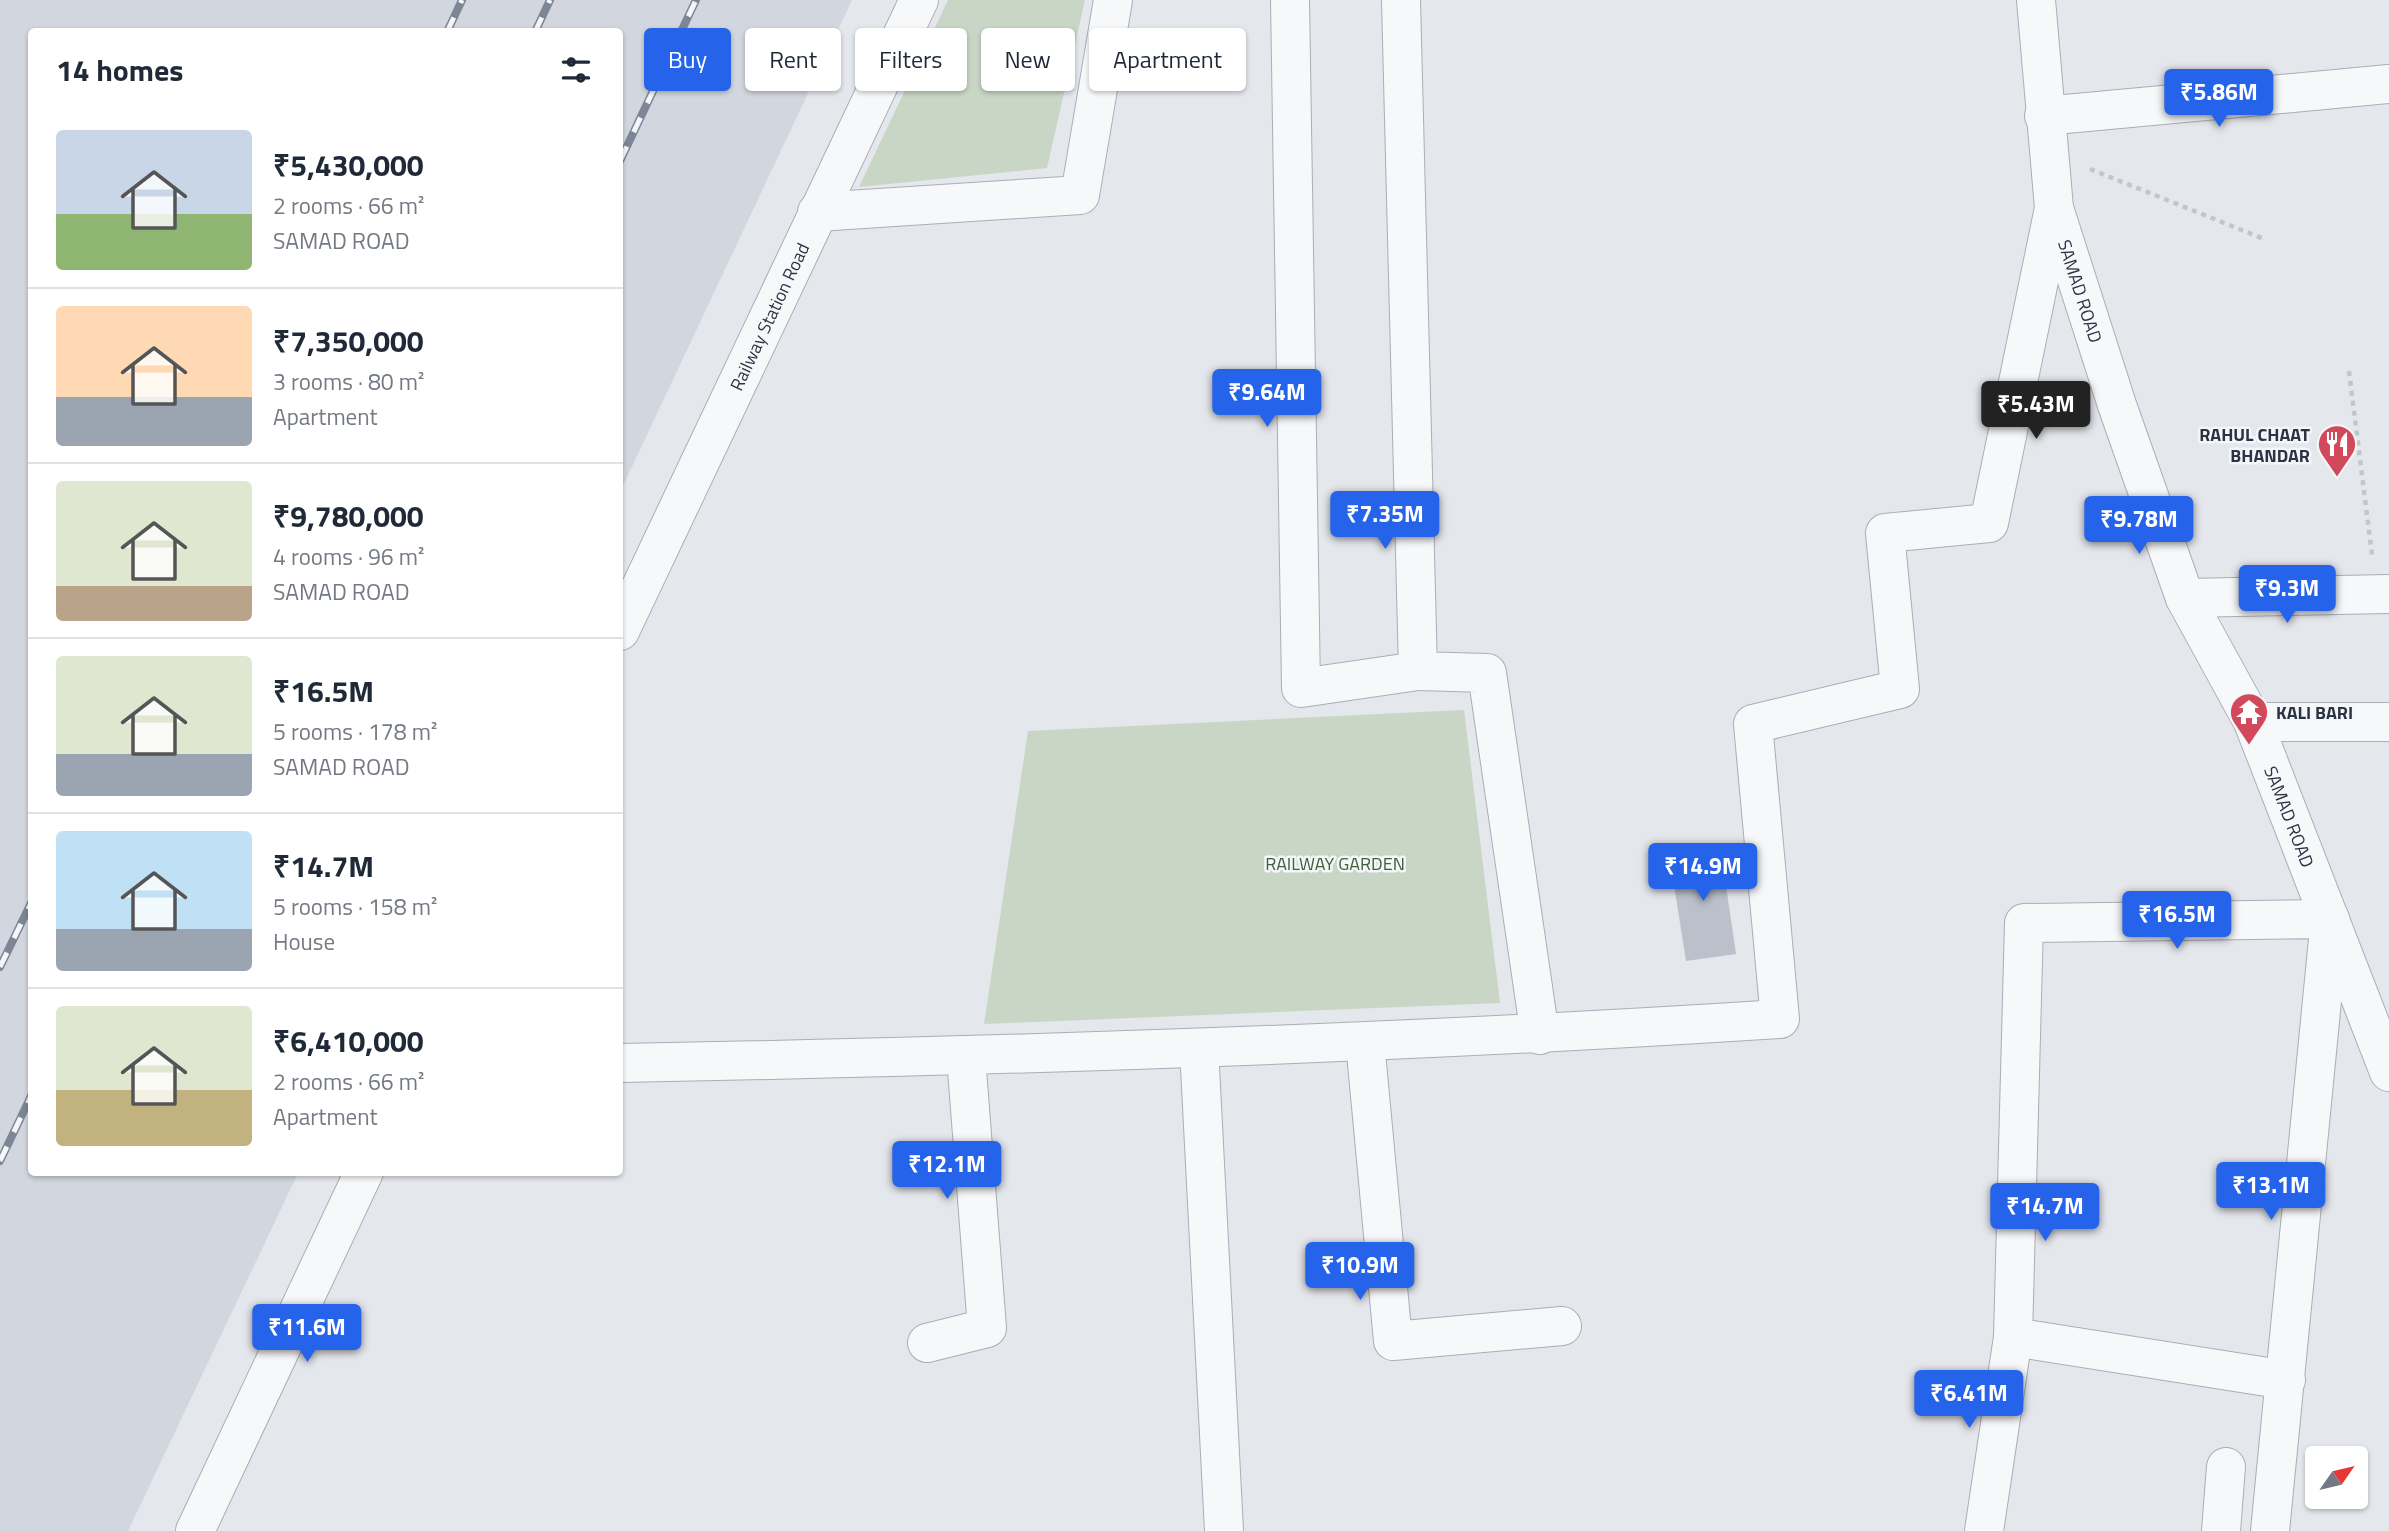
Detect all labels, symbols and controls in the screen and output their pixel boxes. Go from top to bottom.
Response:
chip: Buy [644,28,731,91]
chip: Rent [745,28,841,91]
chip: Filters [855,28,967,91]
chip: New [981,28,1075,91]
chip: Apartment [1089,28,1246,91]
text: 14 homes [56,47,183,93]
icon: filters [557,51,595,89]
pin: ₹5.86M [2162,69,2276,129]
text: ₹5.86M [2180,74,2258,109]
text: ₹5,430,000 [273,142,424,188]
icon: home [112,158,196,242]
text: 2 rooms · 66 m² [273,188,424,223]
text: SAMAD ROAD [273,223,409,258]
street label: SAMAD ROAD [2051,236,2110,346]
street label: Railway Station Road [722,238,816,395]
text: ₹7,350,000 [273,318,424,364]
icon: home [112,334,196,418]
text: 3 rooms · 80 m² [273,364,424,399]
pin: ₹9.64M [1210,370,1324,429]
text: ₹9.64M [1228,374,1306,409]
pin: ₹5.43M [1979,382,2093,441]
text: ₹5.43M [1997,386,2075,421]
text: Apartment [273,399,378,434]
place label: RAHUL CHAAT BHANDAR [2199,421,2311,469]
restaurant icon: RAHUL CHAAT BHANDAR [2316,423,2358,478]
pin: ₹7.35M [1328,491,1442,551]
text: ₹9,780,000 [273,493,424,539]
text: ₹7.35M [1346,496,1424,531]
pin: ₹9.78M [2082,496,2196,556]
text: ₹9.78M [2100,501,2178,536]
icon: home [112,509,196,593]
text: 4 rooms · 96 m² [273,539,424,574]
pin: ₹9.3M [2238,566,2336,625]
text: ₹9.3M [2255,570,2319,605]
text: SAMAD ROAD [273,574,409,609]
text: ₹16.5M [273,668,374,714]
icon: home [112,684,196,768]
temple icon: KALI BARI [2228,691,2270,746]
place label: KALI BARI [2276,699,2353,726]
text: 5 rooms · 178 m² [273,714,437,749]
text: SAMAD ROAD [273,749,409,784]
street label: SAMAD ROAD [2258,762,2322,871]
text: ₹14.7M [273,843,374,889]
pin: ₹14.9M [1646,844,1760,903]
text: ₹14.9M [1664,848,1742,883]
park label: RAILWAY GARDEN [1265,850,1405,877]
icon: home [112,859,196,943]
text: 5 rooms · 158 m² [273,889,437,924]
pin: ₹16.5M [2120,892,2234,951]
text: ₹16.5M [2138,896,2216,931]
text: House [273,924,335,959]
text: ₹6,410,000 [273,1018,424,1064]
icon: home [112,1034,196,1118]
text: 2 rooms · 66 m² [273,1064,424,1099]
text: Apartment [273,1099,378,1134]
pin: ₹12.1M [890,1142,1004,1201]
text: ₹12.1M [908,1146,986,1181]
pin: ₹13.1M [2214,1162,2328,1222]
text: ₹13.1M [2232,1167,2310,1202]
pin: ₹14.7M [1988,1184,2102,1243]
text: ₹14.7M [2006,1188,2084,1223]
pin: ₹10.9M [1303,1242,1417,1302]
text: ₹10.9M [1321,1247,1399,1282]
pin: ₹11.6M [250,1304,364,1364]
text: ₹11.6M [268,1309,346,1344]
pin: ₹6.41M [1912,1370,2026,1430]
text: ₹6.41M [1930,1375,2008,1410]
north arrow [2305,1446,2368,1508]
map controls [2305,1446,2368,1509]

